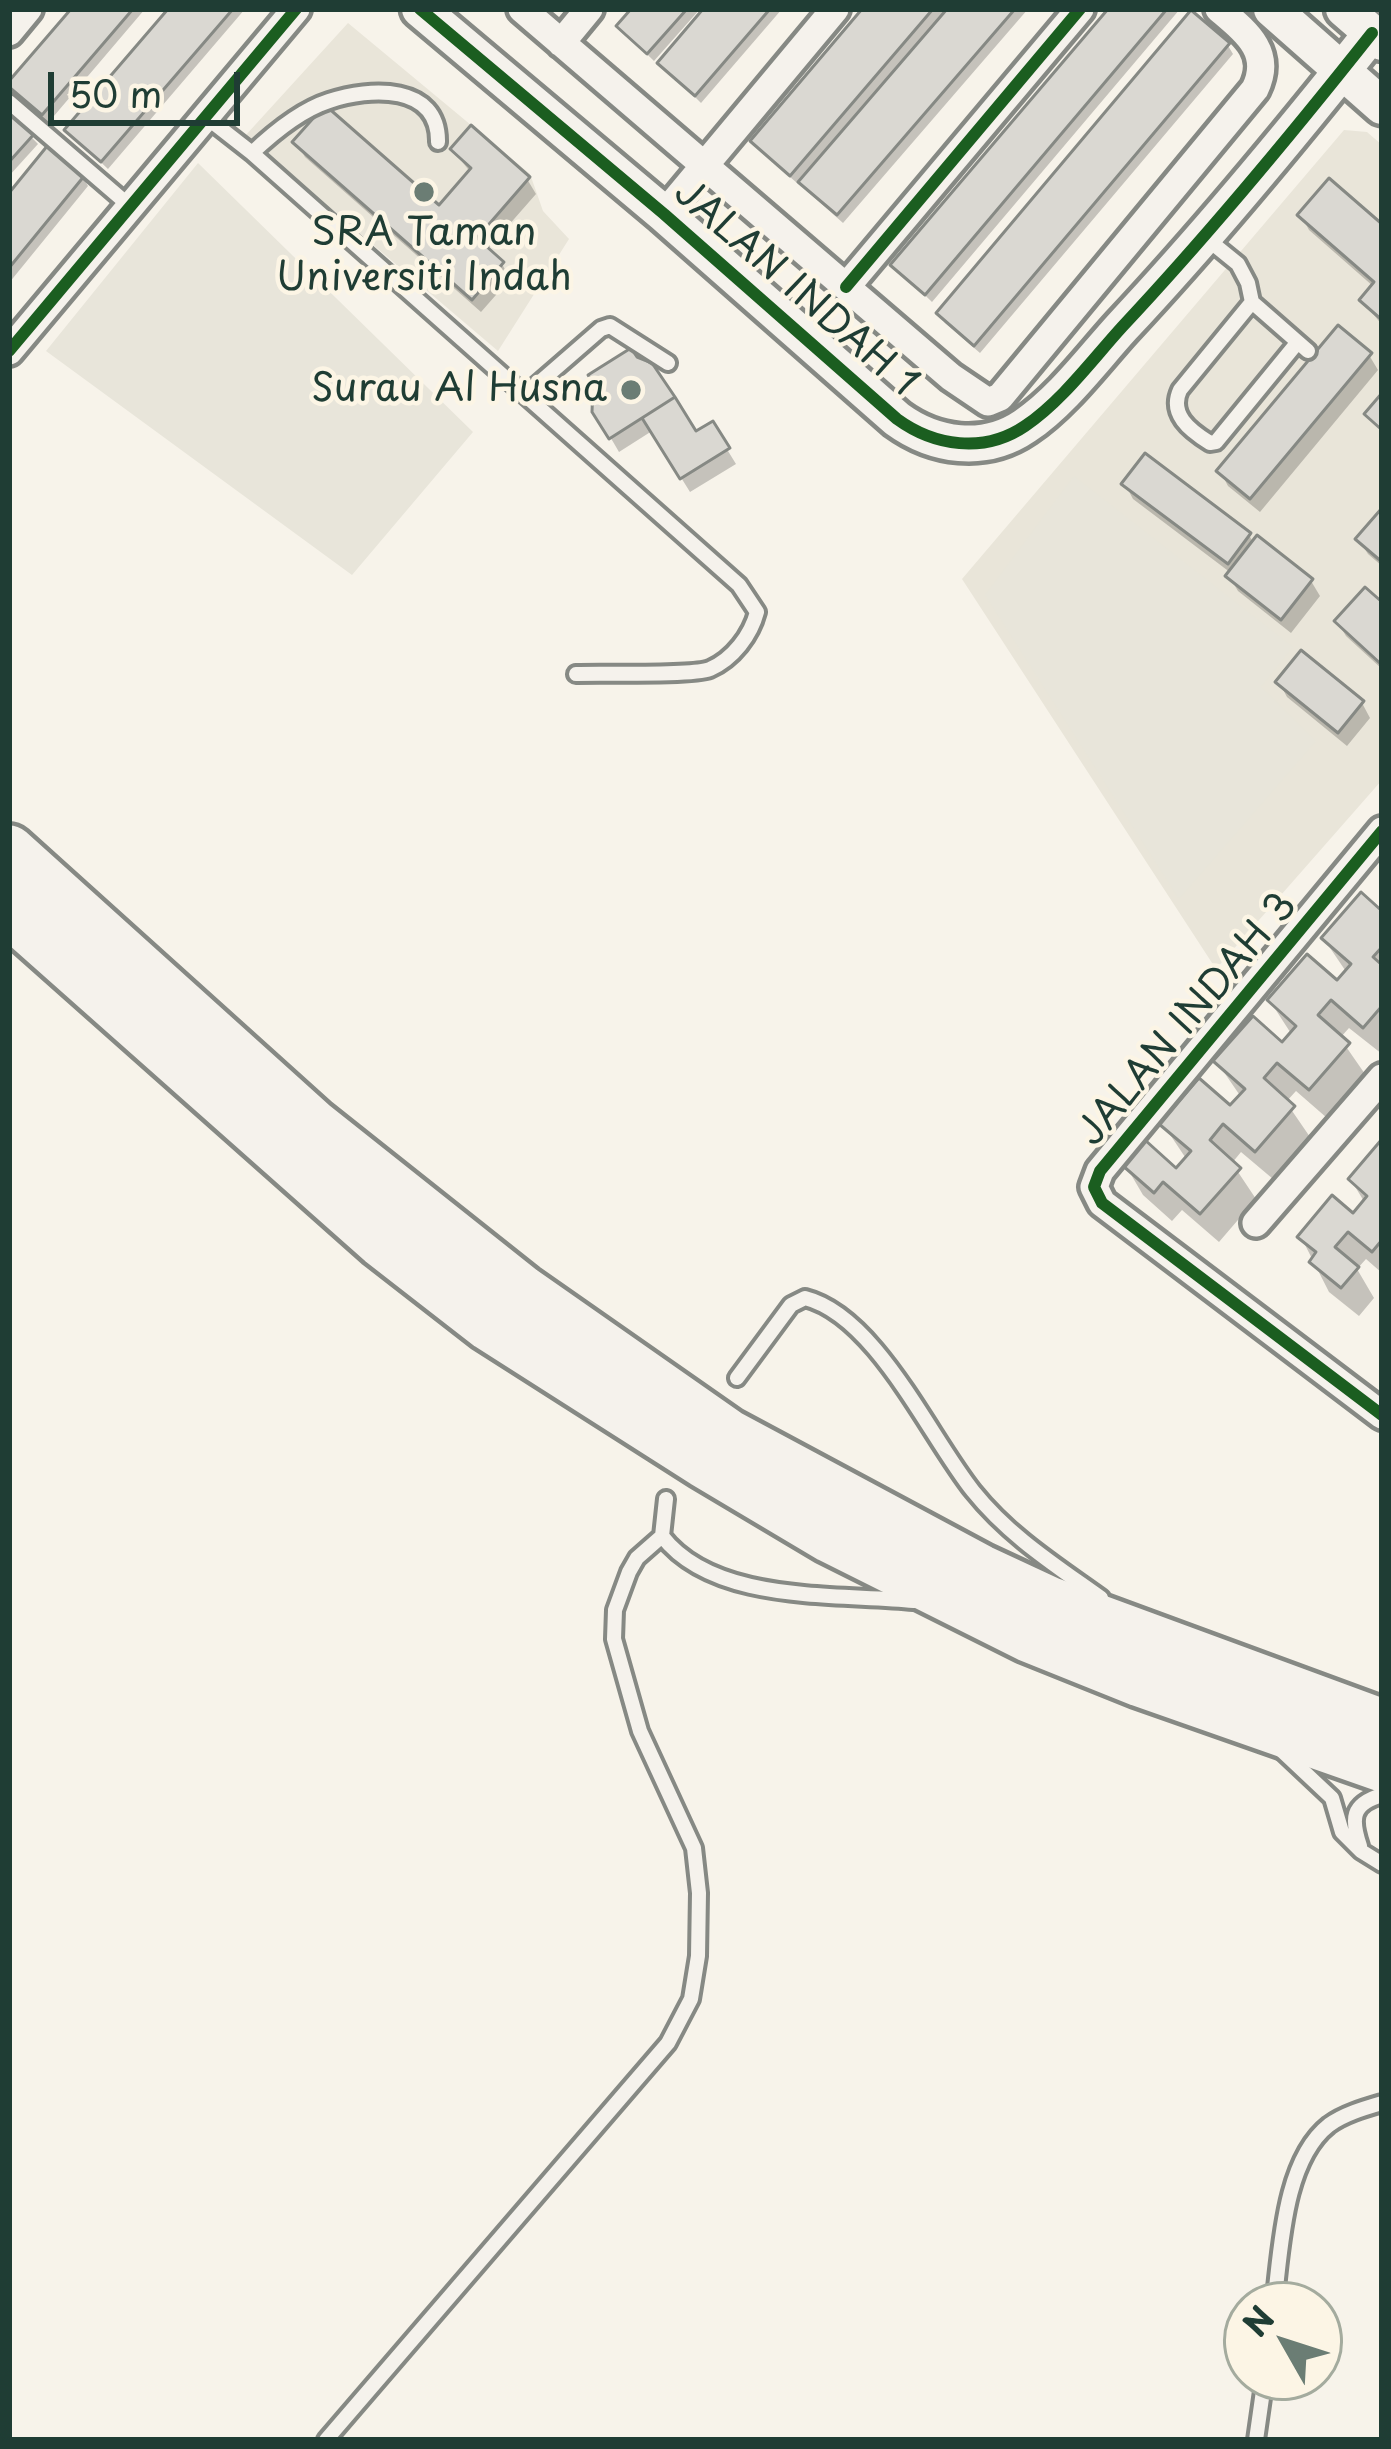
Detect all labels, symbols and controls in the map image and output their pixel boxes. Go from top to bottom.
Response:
scale bar [54,48,246,122]
text: 50 m [69,66,162,120]
street label: JALAN INDAH 1 [663,170,927,408]
marker: SRA Taman Universiti Indah [411,179,437,205]
place label: SRA Taman Universiti Indah [276,211,572,302]
place label: Surau Al Husna [311,367,607,413]
marker: Surau Al Husna [618,377,644,403]
street label: JALAN INDAH 3 [1068,884,1308,1156]
north arrow [1223,2281,1343,2401]
text: N [1230,2294,1285,2346]

